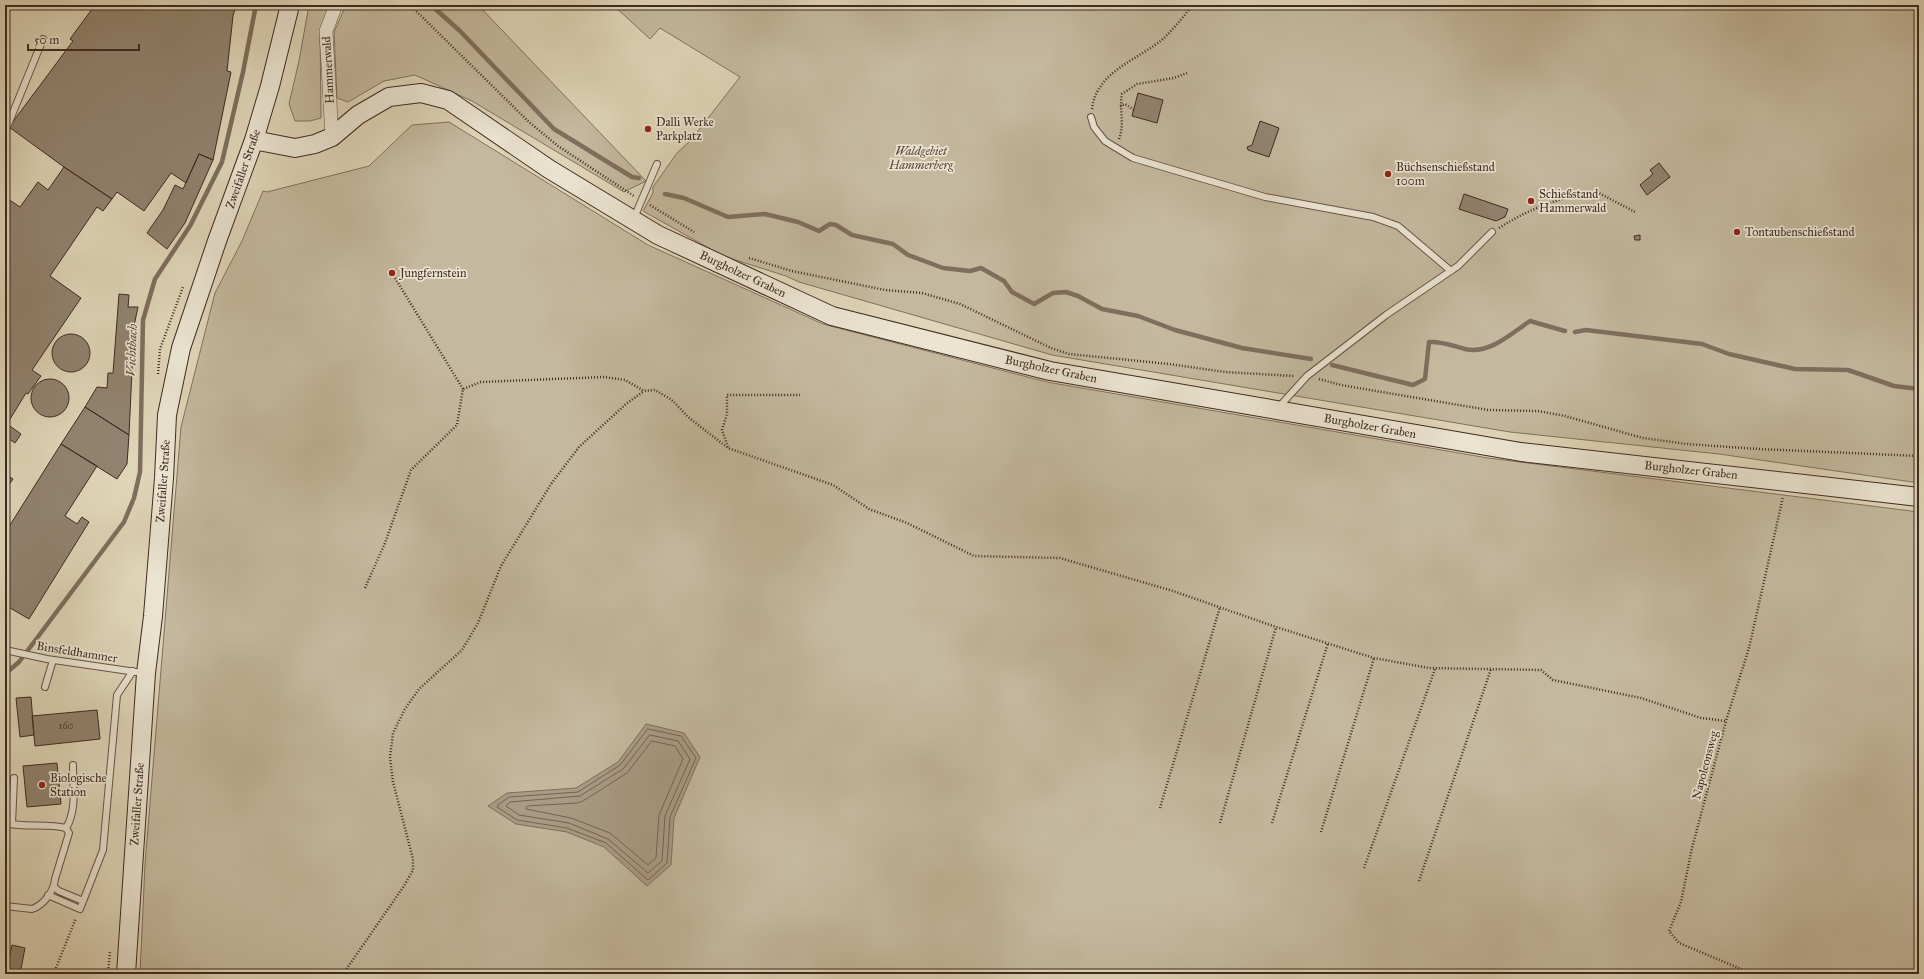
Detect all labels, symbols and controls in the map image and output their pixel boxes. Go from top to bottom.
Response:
scale bar [28,26,139,52]
text: 50 m [34,33,59,47]
street label: Hammerwald [319,36,337,104]
place label: Dalli Werke Parkplatz [656,115,714,143]
marker: Dalli Werke Parkplatz [643,124,653,134]
street label: Zweifaller Straße [223,127,263,211]
park label: Waldgebiet Hammerberg [888,144,954,172]
place label: Büchsenschießstand 100m [1396,160,1495,188]
marker: Büchsenschießstand 100m [1383,169,1393,179]
place label: Schießstand Hammerwald [1539,187,1606,215]
marker: Schießstand Hammerwald [1526,196,1536,206]
place label: Tontaubenschießstand [1745,225,1855,239]
marker: Tontaubenschießstand [1732,227,1742,237]
street label: Burgholzer Graben [697,248,789,301]
place label: Jungfernstein [398,266,467,281]
marker: Jungfernstein [387,268,397,278]
water label: Vichtbach [123,323,141,377]
street label: Burgholzer Graben [1004,352,1099,387]
street label: Burgholzer Graben [1322,411,1418,442]
street label: Zweifaller Straße [153,439,173,523]
street label: Burgholzer Graben [1644,458,1739,483]
street label: Binsfeldhammer [36,639,119,665]
house number: 160 [59,720,74,732]
street label: Napoleonsweg [1689,729,1722,801]
street label: Zweifaller Straße [127,762,147,846]
place label: Biologische Station [50,771,107,799]
marker: Biologische Station [37,780,47,790]

